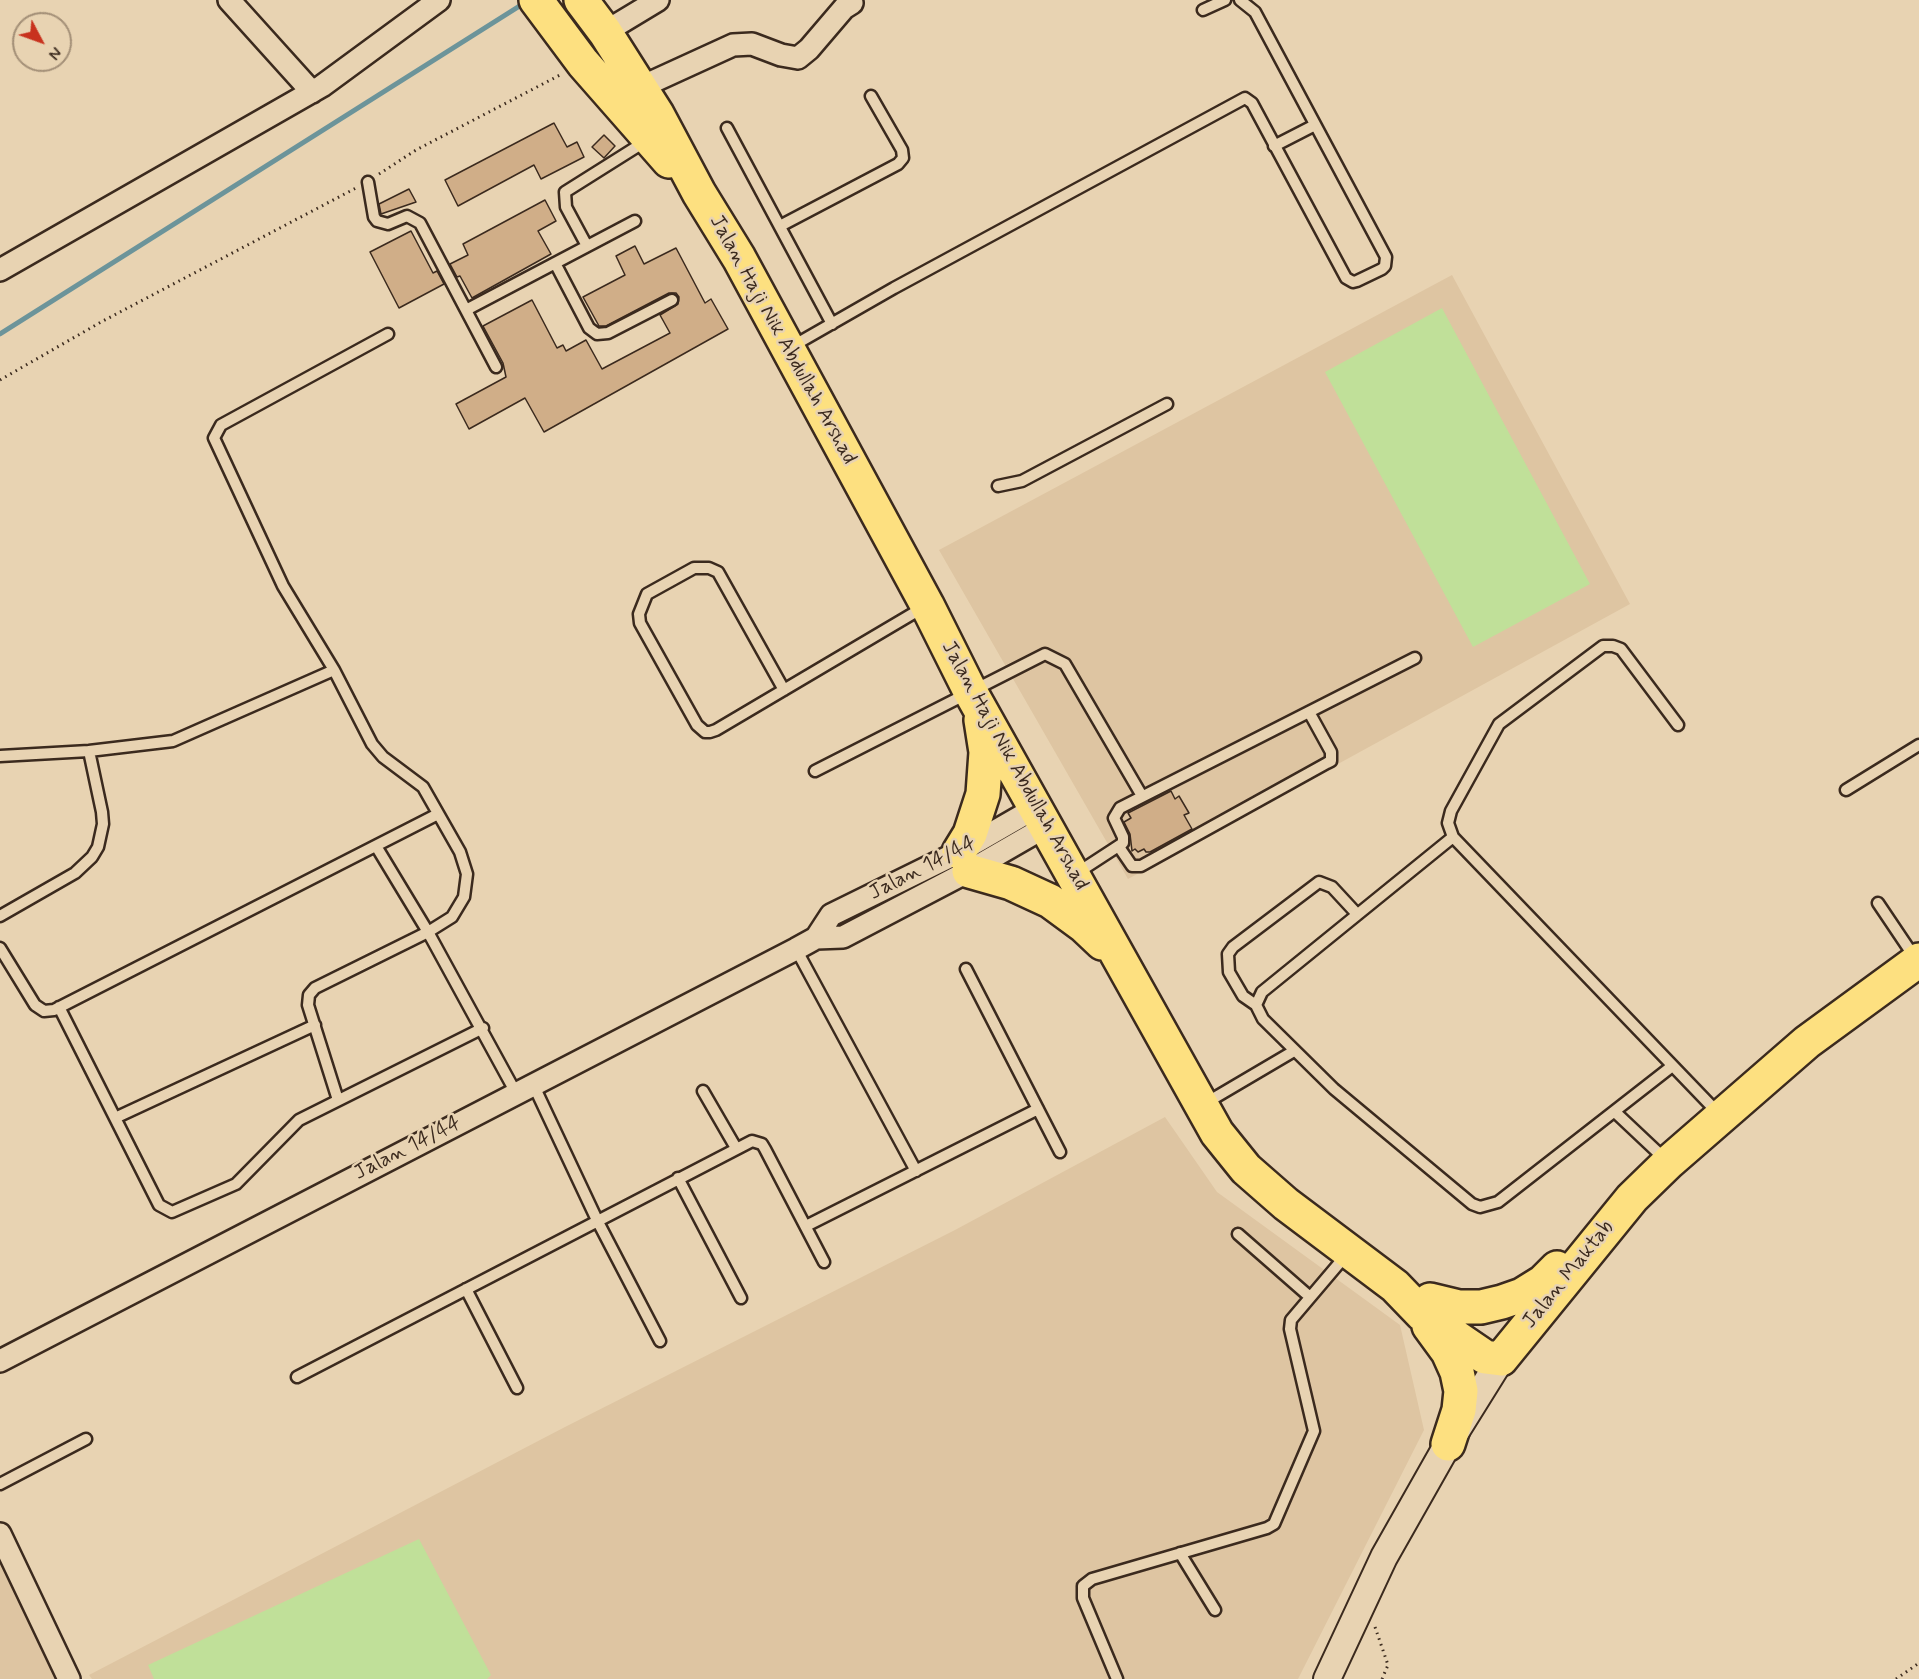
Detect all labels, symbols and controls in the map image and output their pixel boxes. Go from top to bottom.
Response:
north arrow [12,12,72,72]
text: N [43,42,66,64]
street label: Jalan Haji Nik Abdullah Arshad [703,211,861,469]
street label: Jalan Haji Nik Abdullah Arshad [935,637,1093,895]
street label: Jalan 14/44 [865,831,981,907]
street label: Jalan 14/44 [350,1111,466,1187]
street label: Jalan Maktab [1518,1216,1620,1334]

